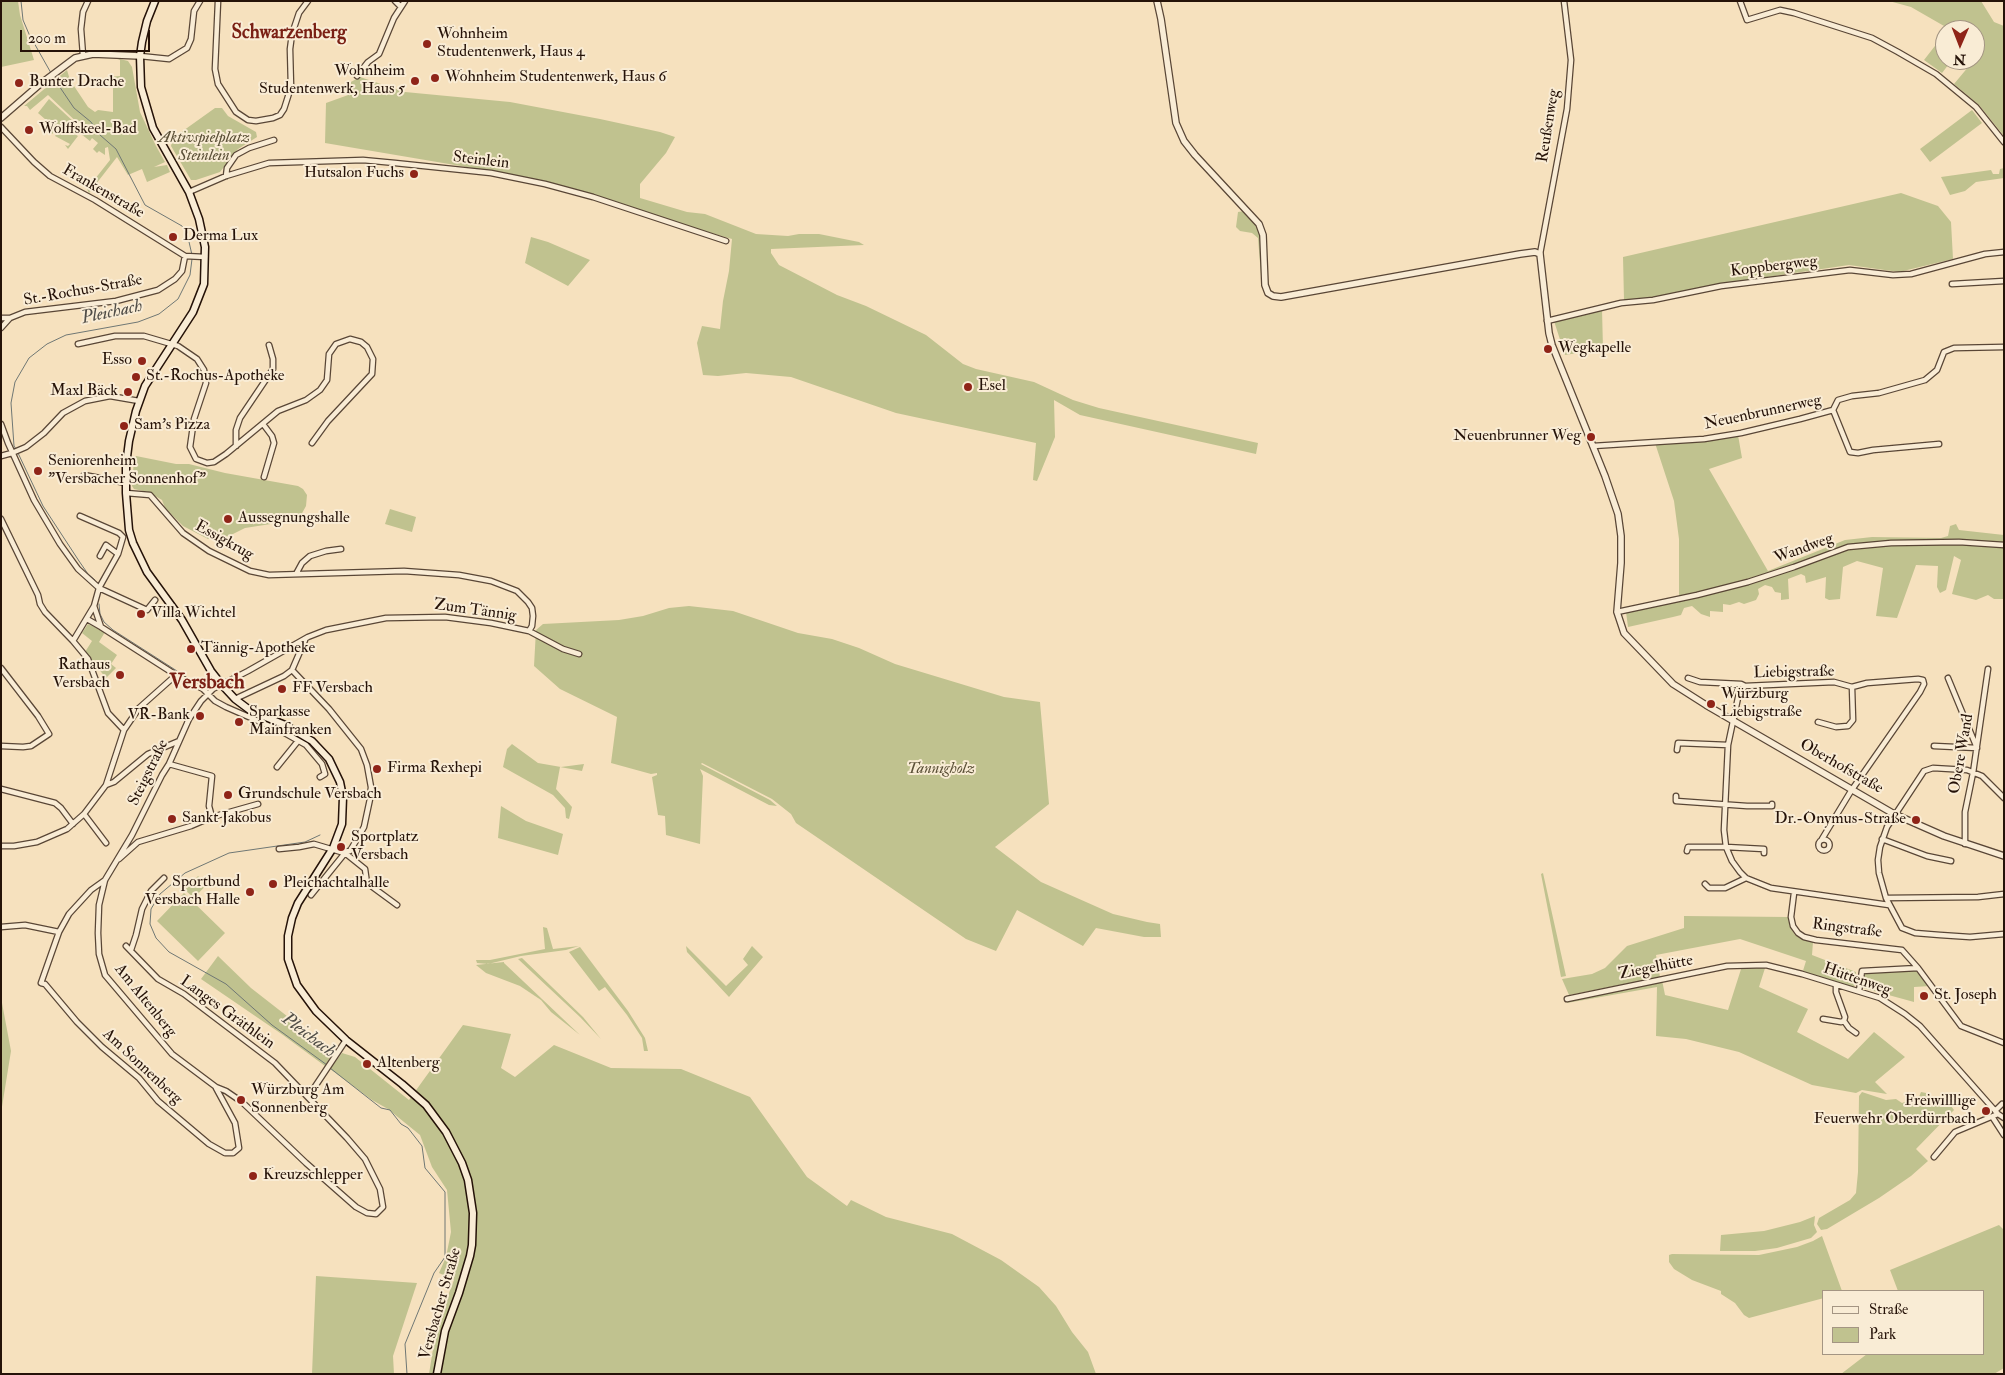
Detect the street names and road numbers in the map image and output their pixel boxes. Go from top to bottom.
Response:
street label: Reußenweg [1534,88,1564,164]
street label: Steinlein [452,148,510,174]
street label: Frankenstraße [59,161,147,223]
street label: Koppbergweg [1729,252,1819,282]
street label: St.-Rochus-Straße [22,271,144,311]
street label: Neuenbrunnerweg [1703,391,1823,435]
street label: Essigkrug [191,517,257,565]
street label: Wandweg [1772,529,1836,569]
street label: Zum Tännig [433,596,517,626]
street label: Liebigstraße [1753,663,1835,683]
street label: Obere Wand [1946,712,1978,796]
street label: Oberhofstraße [1796,735,1886,799]
street label: Steigstraße [125,737,173,809]
street label: Ringstraße [1811,915,1883,943]
street label: Ziegelhütte [1617,951,1695,985]
street label: Hüttenweg [1820,959,1894,1001]
street label: Am Altenberg [110,961,180,1041]
street label: Langes Gräthlein [176,972,278,1054]
street label: Am Sonnenberg [98,1025,186,1109]
street label: Versbacher Straße [416,1246,466,1362]

